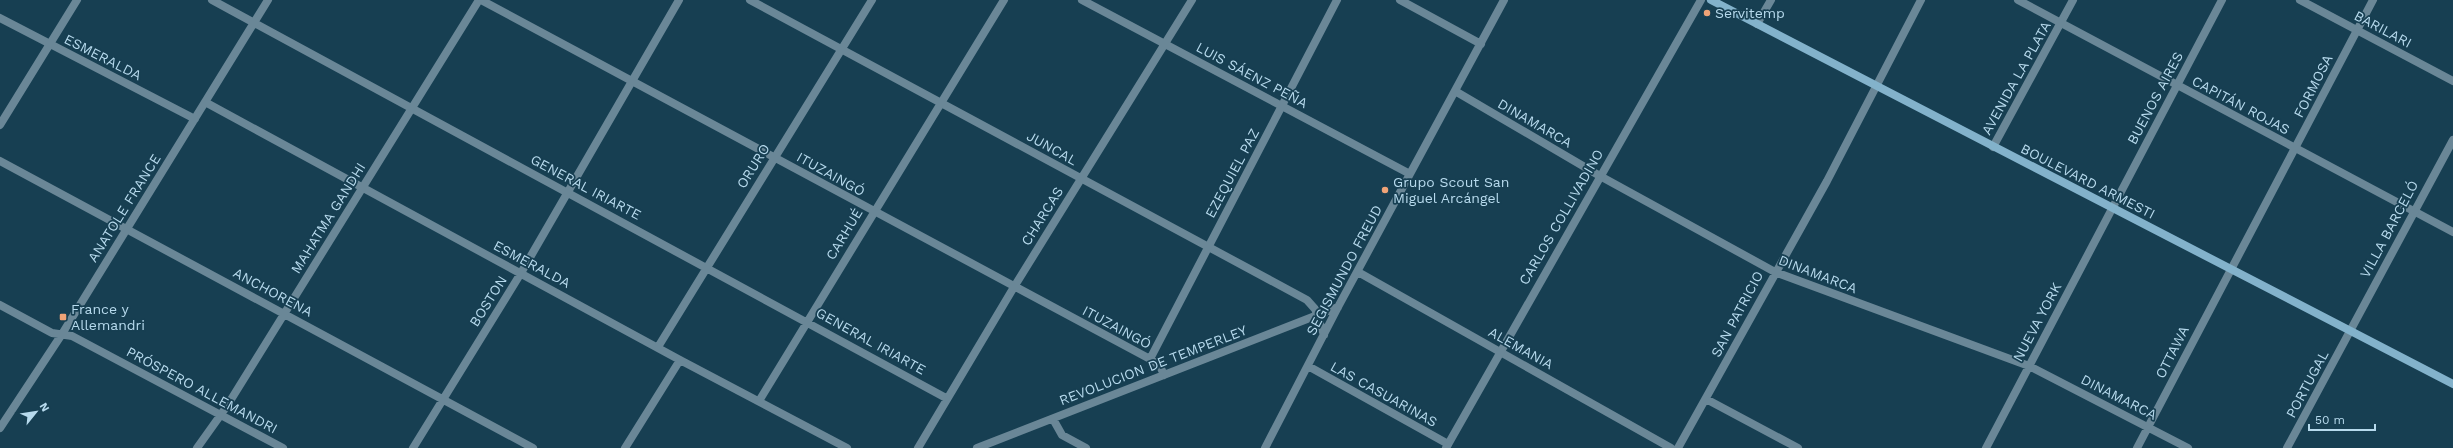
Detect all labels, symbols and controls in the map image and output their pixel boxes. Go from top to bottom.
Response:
place label: Servitemp [1715,5,1785,21]
street label: BARILARI [2352,7,2414,51]
marker: Servitemp [1702,8,1712,18]
street label: AVENIDA LA PLATA [1978,18,2054,138]
street label: ESMERALDA [62,31,144,83]
street label: LUIS SÁENZ PEÑA [1194,39,1310,111]
street label: BUENOS AIRES [2124,49,2186,147]
street label: FORMOSA [2290,52,2336,120]
street label: CAPITÁN ROJAS [2189,72,2293,138]
street label: DINAMARCA [1495,95,1575,151]
street label: EZEQUIEL PAZ [1202,126,1262,220]
street label: JUNCAL [1024,128,1080,168]
street label: BOULEVARD ARMESTI [2018,140,2158,222]
street label: ORURO [733,141,773,191]
street label: CARLOS COLLIVADINO [1516,146,1606,288]
street label: ITUZAINGÓ [794,149,868,199]
street label: ANATOLE FRANCE [84,151,164,265]
street label: GENERAL IRIARTE [528,151,644,223]
street label: MAHATMA GANDHI [287,160,369,276]
place label: Grupo Scout San Miguel Arcángel [1393,174,1509,206]
street label: VILLA BARCELÓ [2357,178,2421,280]
street label: CHARCAS [1018,184,1066,248]
marker: Grupo Scout San Miguel Arcángel [1380,185,1390,195]
street label: SEGISMUNDO FREUD [1303,202,1385,338]
street label: CARHUÉ [822,205,866,263]
street label: ESMERALDA [491,237,573,291]
street label: DINAMARCA [1776,252,1860,296]
street label: ANCHORENA [231,264,315,320]
street label: SAN PATRICIO [1708,268,1766,360]
street label: BOSTON [466,273,510,329]
street label: NUEVA YORK [2010,280,2064,364]
place label: France y Allemandri [71,301,145,333]
street label: ITUZAINGÓ [1080,302,1154,352]
street label: GENERAL IRIARTE [813,304,929,378]
marker: France y Allemandri [58,312,68,322]
street label: REVOLUCION DE TEMPERLEY [1057,322,1249,408]
street label: OTTAWA [2152,323,2192,381]
street label: ALEMANIA [1486,324,1556,372]
street label: PRÓSPERO ALLEMANDRI [124,343,280,437]
street label: PORTUGAL [2283,347,2331,421]
street label: LAS CASUARINAS [1328,358,1440,430]
street label: DINAMARCA [2078,371,2160,423]
north arrow [16,392,56,432]
text: N [37,400,52,414]
scale bar [2309,406,2375,432]
text: 50 m [2315,413,2345,427]

